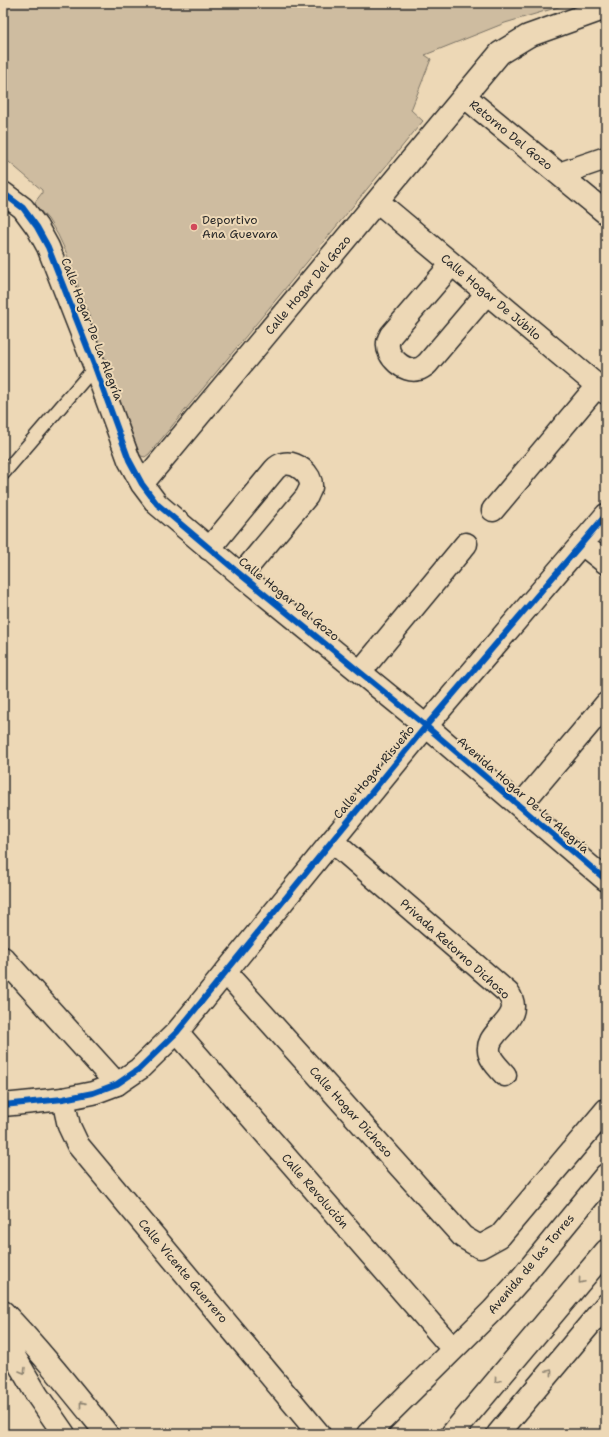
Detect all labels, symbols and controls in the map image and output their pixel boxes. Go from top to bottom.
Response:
street label: Retorno Del Gozo [466,96,556,174]
place label: Deportivo Ana Guevara [202,212,278,242]
marker: Deportivo Ana Guevara [189,222,199,232]
street label: Calle Hogar Del Gozo [262,232,354,338]
street label: Calle Hogar De Júbilo [437,250,545,344]
street label: Calle Hogar De La Alegría [57,255,127,403]
street label: Calle Hogar Del Gozo [235,553,343,645]
street label: Calle Hogar Risueño [330,722,418,822]
street label: Avenida Hogar De La Alegría [454,733,593,857]
street label: Privada Retorno Dichoso [397,895,513,1003]
street label: Calle Hogar Dichoso [306,1063,396,1161]
street label: Calle Revolución [278,1150,352,1232]
street label: Avenida de las Torres [484,1210,578,1318]
street label: Calle Vicente Guerrero [135,1216,231,1326]
one-way arrow [578,1276,585,1283]
one-way arrow [18,1367,25,1374]
one-way arrow [546,1369,553,1376]
one-way arrow [495,1375,502,1383]
one-way arrow [80,1401,87,1408]

